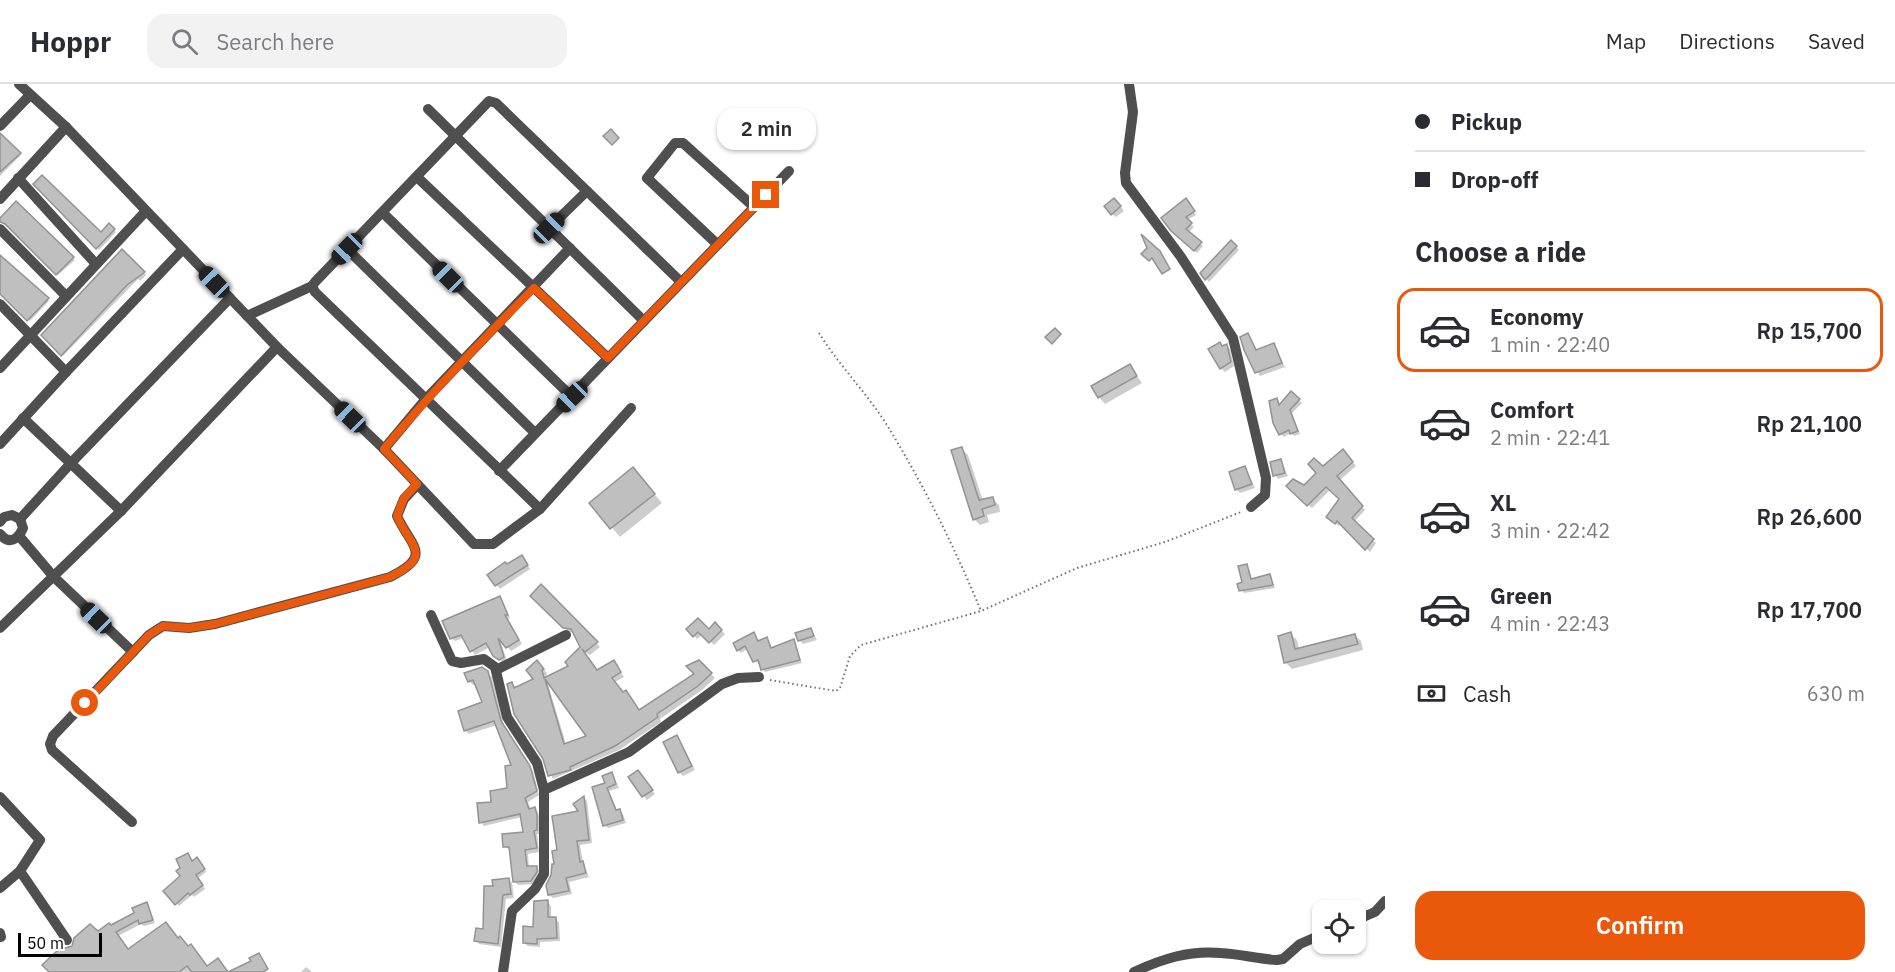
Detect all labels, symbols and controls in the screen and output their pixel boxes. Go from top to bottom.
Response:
search box [147,14,567,68]
text: Hoppr [30,23,111,60]
icon: search [168,25,201,58]
text: Search here [216,27,334,56]
text: Map [1606,27,1646,55]
text: Directions [1679,27,1775,55]
text: Saved [1808,27,1865,55]
text: Pickup [1451,107,1522,136]
callout: 2 min [716,108,816,150]
text: 2 min [741,115,792,142]
text: Drop-off [1451,165,1538,194]
route end [752,181,779,208]
car [530,209,568,247]
car [328,230,366,268]
text: Choose a ride [1415,234,1586,269]
car [429,258,467,296]
car [195,263,233,301]
text: Economy [1490,302,1584,331]
icon: car [1418,303,1472,357]
text: Rp 15,700 [1756,316,1862,345]
text: 1 min · 22:40 [1490,331,1610,358]
car [553,378,591,416]
text: Comfort [1490,395,1574,424]
icon: car [1418,396,1472,450]
car [331,398,369,436]
text: Rp 21,100 [1756,409,1862,438]
text: 2 min · 22:41 [1490,424,1610,451]
text: XL [1490,488,1516,517]
icon: car [1418,489,1472,543]
text: Rp 26,600 [1756,502,1862,531]
text: 3 min · 22:42 [1490,517,1610,544]
text: Green [1490,581,1552,610]
icon: car [1418,582,1472,636]
text: Rp 17,700 [1756,595,1862,624]
car [77,599,115,637]
text: 4 min · 22:43 [1490,610,1610,637]
icon: cash [1415,677,1448,710]
text: Cash [1463,679,1512,708]
text: 630 m [1807,680,1865,707]
route start [71,689,98,716]
button: Confirm [1415,891,1865,960]
map controls [1312,900,1366,954]
button: locate [1312,900,1366,954]
scale bar [18,930,102,958]
text: 50 m [27,933,64,953]

